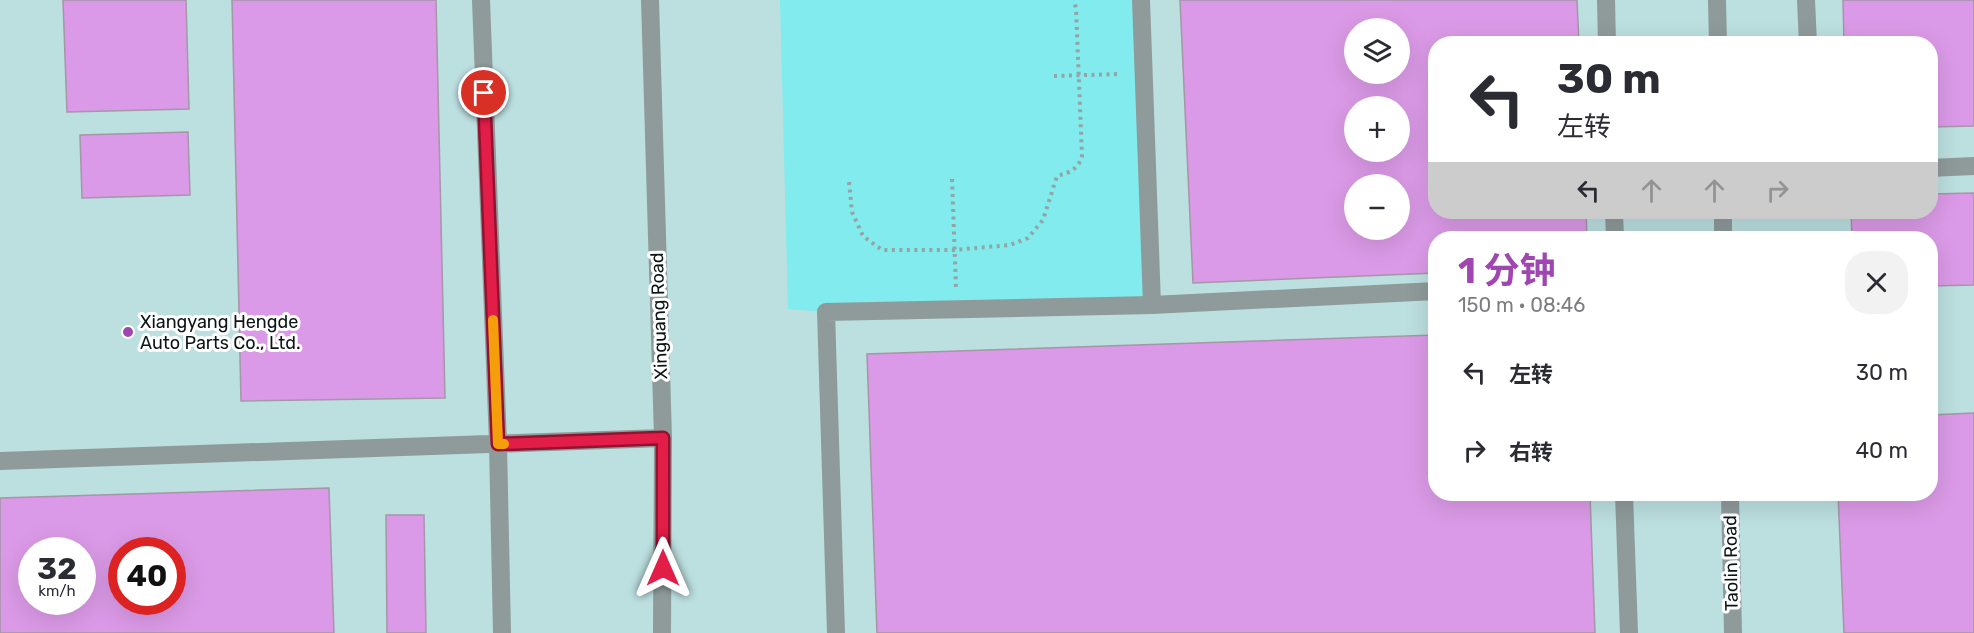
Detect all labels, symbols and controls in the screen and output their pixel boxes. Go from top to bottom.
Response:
map controls [1344,18,1410,240]
button: layers [1344,18,1410,84]
text: 30 m [1557,54,1661,104]
icon: left [1458,60,1536,138]
pin [458,67,509,118]
icon: arrive [467,76,500,109]
button: + [1344,96,1410,162]
text: 左转 [1557,111,1611,143]
button: − [1344,174,1410,240]
icon: left [1572,174,1605,207]
icon: ahead [1635,174,1668,207]
icon: ahead [1698,174,1731,207]
icon: right [1761,174,1794,207]
text: 1 分钟 [1458,249,1556,292]
button: close [1845,251,1908,314]
street label: Xinguang Road [646,252,672,380]
text: 150 m · 08:46 [1458,293,1585,317]
place label: Xiangyang Hengde Auto Parts Co., Ltd. [140,311,300,354]
marker: Xiangyang Hengde Auto Parts Co., Ltd. [121,325,135,339]
icon: left [1458,356,1491,389]
text: 30 m [1856,359,1908,386]
text: 左转 [1509,361,1553,388]
icon: right [1458,434,1491,467]
text: 40 m [1855,437,1908,464]
text: 右转 [1509,439,1553,466]
street label: Taolin Road [1719,515,1743,611]
position arrow [631,536,695,600]
speed limit sign: 40 [108,537,186,615]
text: 32 [37,551,77,587]
text: km/h [38,582,76,600]

